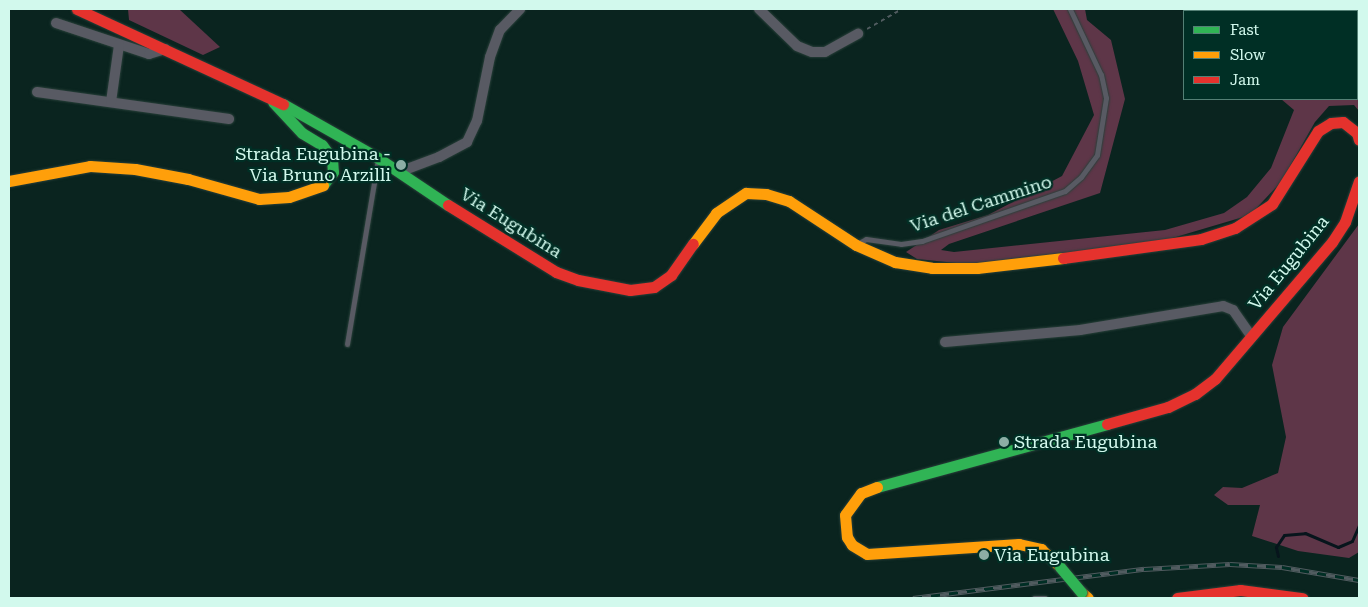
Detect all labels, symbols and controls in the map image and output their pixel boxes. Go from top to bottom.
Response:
legend [1183,10,1358,100]
text: Fast [1230,21,1259,39]
text: Slow [1230,46,1265,64]
text: Jam [1230,71,1260,89]
place label: Strada Eugubina - Via Bruno Arzilli [235,144,391,186]
marker: Strada Eugubina - Via Bruno Arzilli [395,159,407,171]
street label: Via del Cammino [907,171,1055,237]
street label: Via Eugubina [456,183,566,263]
street label: Via Eugubina [1244,211,1334,315]
place label: Strada Eugubina [1014,431,1157,453]
marker: Strada Eugubina [998,436,1010,448]
place label: Via Eugubina [994,544,1109,566]
marker: Via Eugubina [978,549,990,561]

